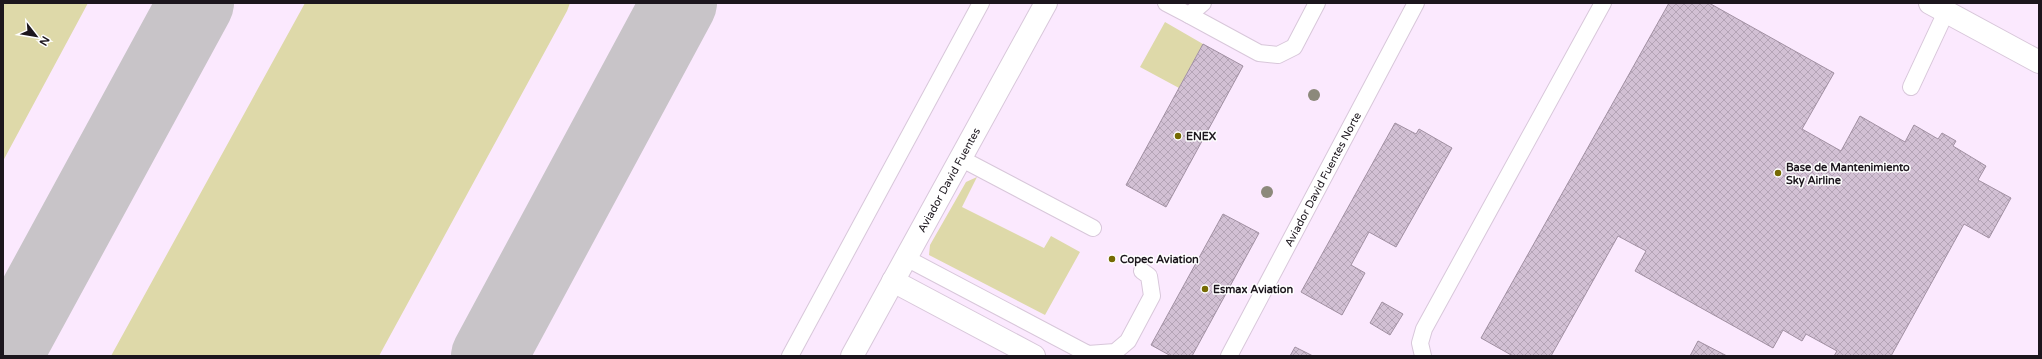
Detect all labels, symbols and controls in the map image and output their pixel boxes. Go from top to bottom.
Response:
north arrow [16,16,56,56]
text: N [36,34,52,48]
street label: Aviador David Fuentes Norte [1282,110,1364,249]
street label: Aviador David Fuentes [915,125,983,234]
place label: ENEX [1186,130,1217,143]
marker: ENEX [1173,131,1183,141]
place label: Base de Mantenimiento Sky Airline [1786,161,1910,188]
marker: Base de Mantenimiento Sky Airline [1773,168,1783,178]
place label: Copec Aviation [1120,253,1199,267]
marker: Copec Aviation [1107,254,1117,264]
place label: Esmax Aviation [1213,283,1293,296]
marker: Esmax Aviation [1200,284,1210,294]

